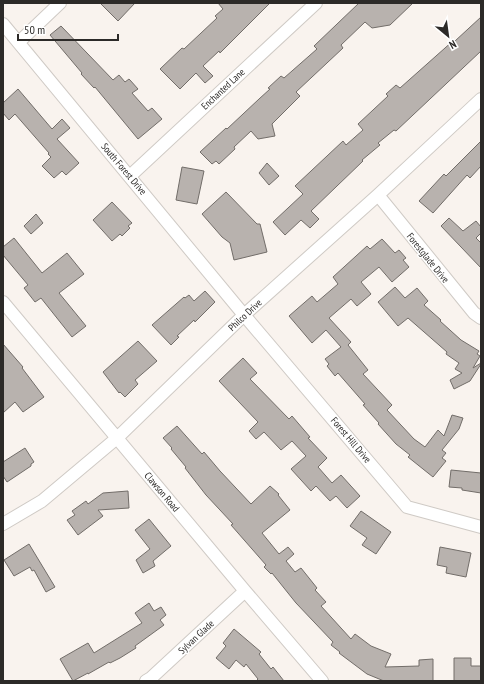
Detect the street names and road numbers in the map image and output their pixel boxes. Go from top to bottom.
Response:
street label: Enchanted Lane [199,66,247,112]
street label: South Forest Drive [98,140,150,198]
street label: Forestglade Drive [404,230,452,286]
street label: Philco Drive [225,296,265,334]
street label: Forest Hill Drive [328,414,374,466]
street label: Clawson Road [142,469,182,515]
street label: Sylvan Glade [175,617,217,657]

